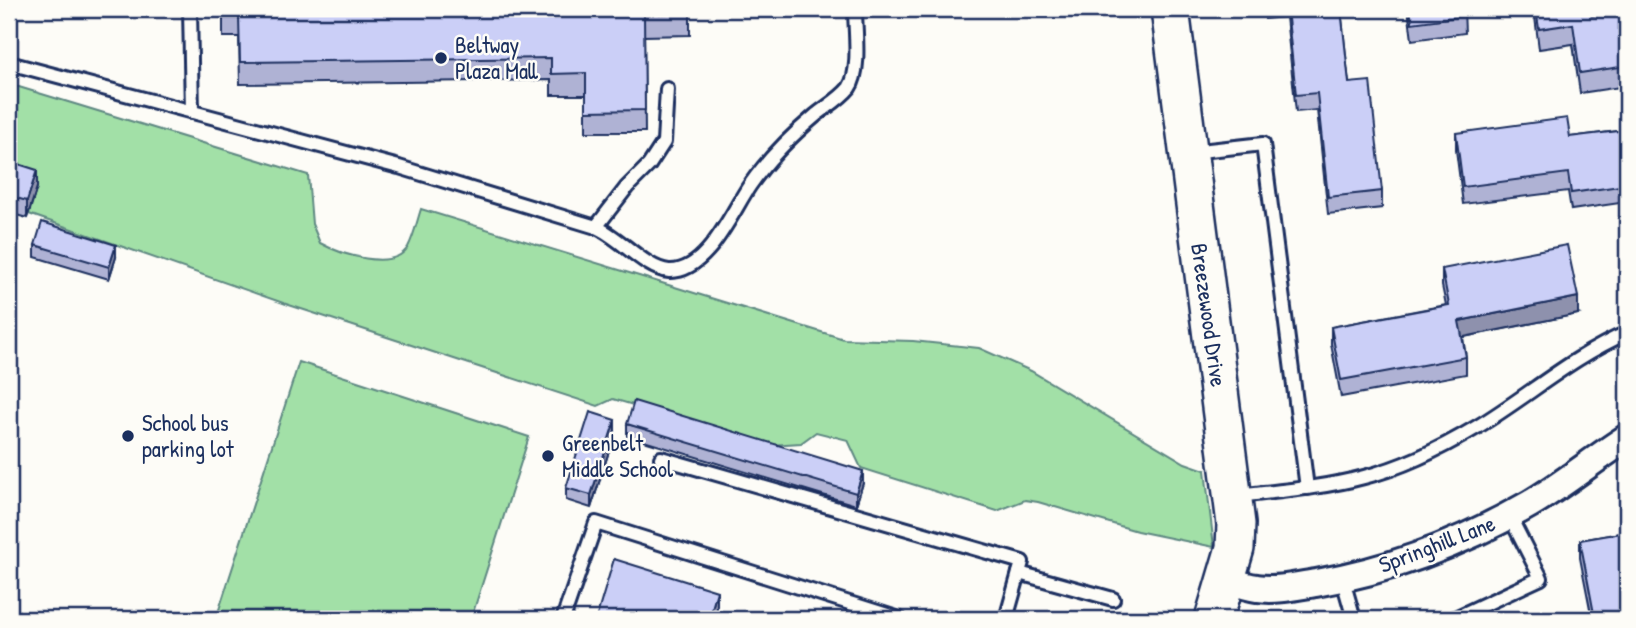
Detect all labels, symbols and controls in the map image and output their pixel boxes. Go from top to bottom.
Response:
place label: Beltway Plaza Mall [455,29,539,86]
marker: Beltway Plaza Mall [433,50,449,66]
street label: Breezewood Drive [1184,241,1235,389]
place label: School bus parking lot [142,407,235,464]
place label: Greenbelt Middle School [562,427,674,484]
marker: School bus parking lot [120,428,136,444]
marker: Greenbelt Middle School [540,448,556,464]
street label: Springhill Lane [1374,507,1499,580]

